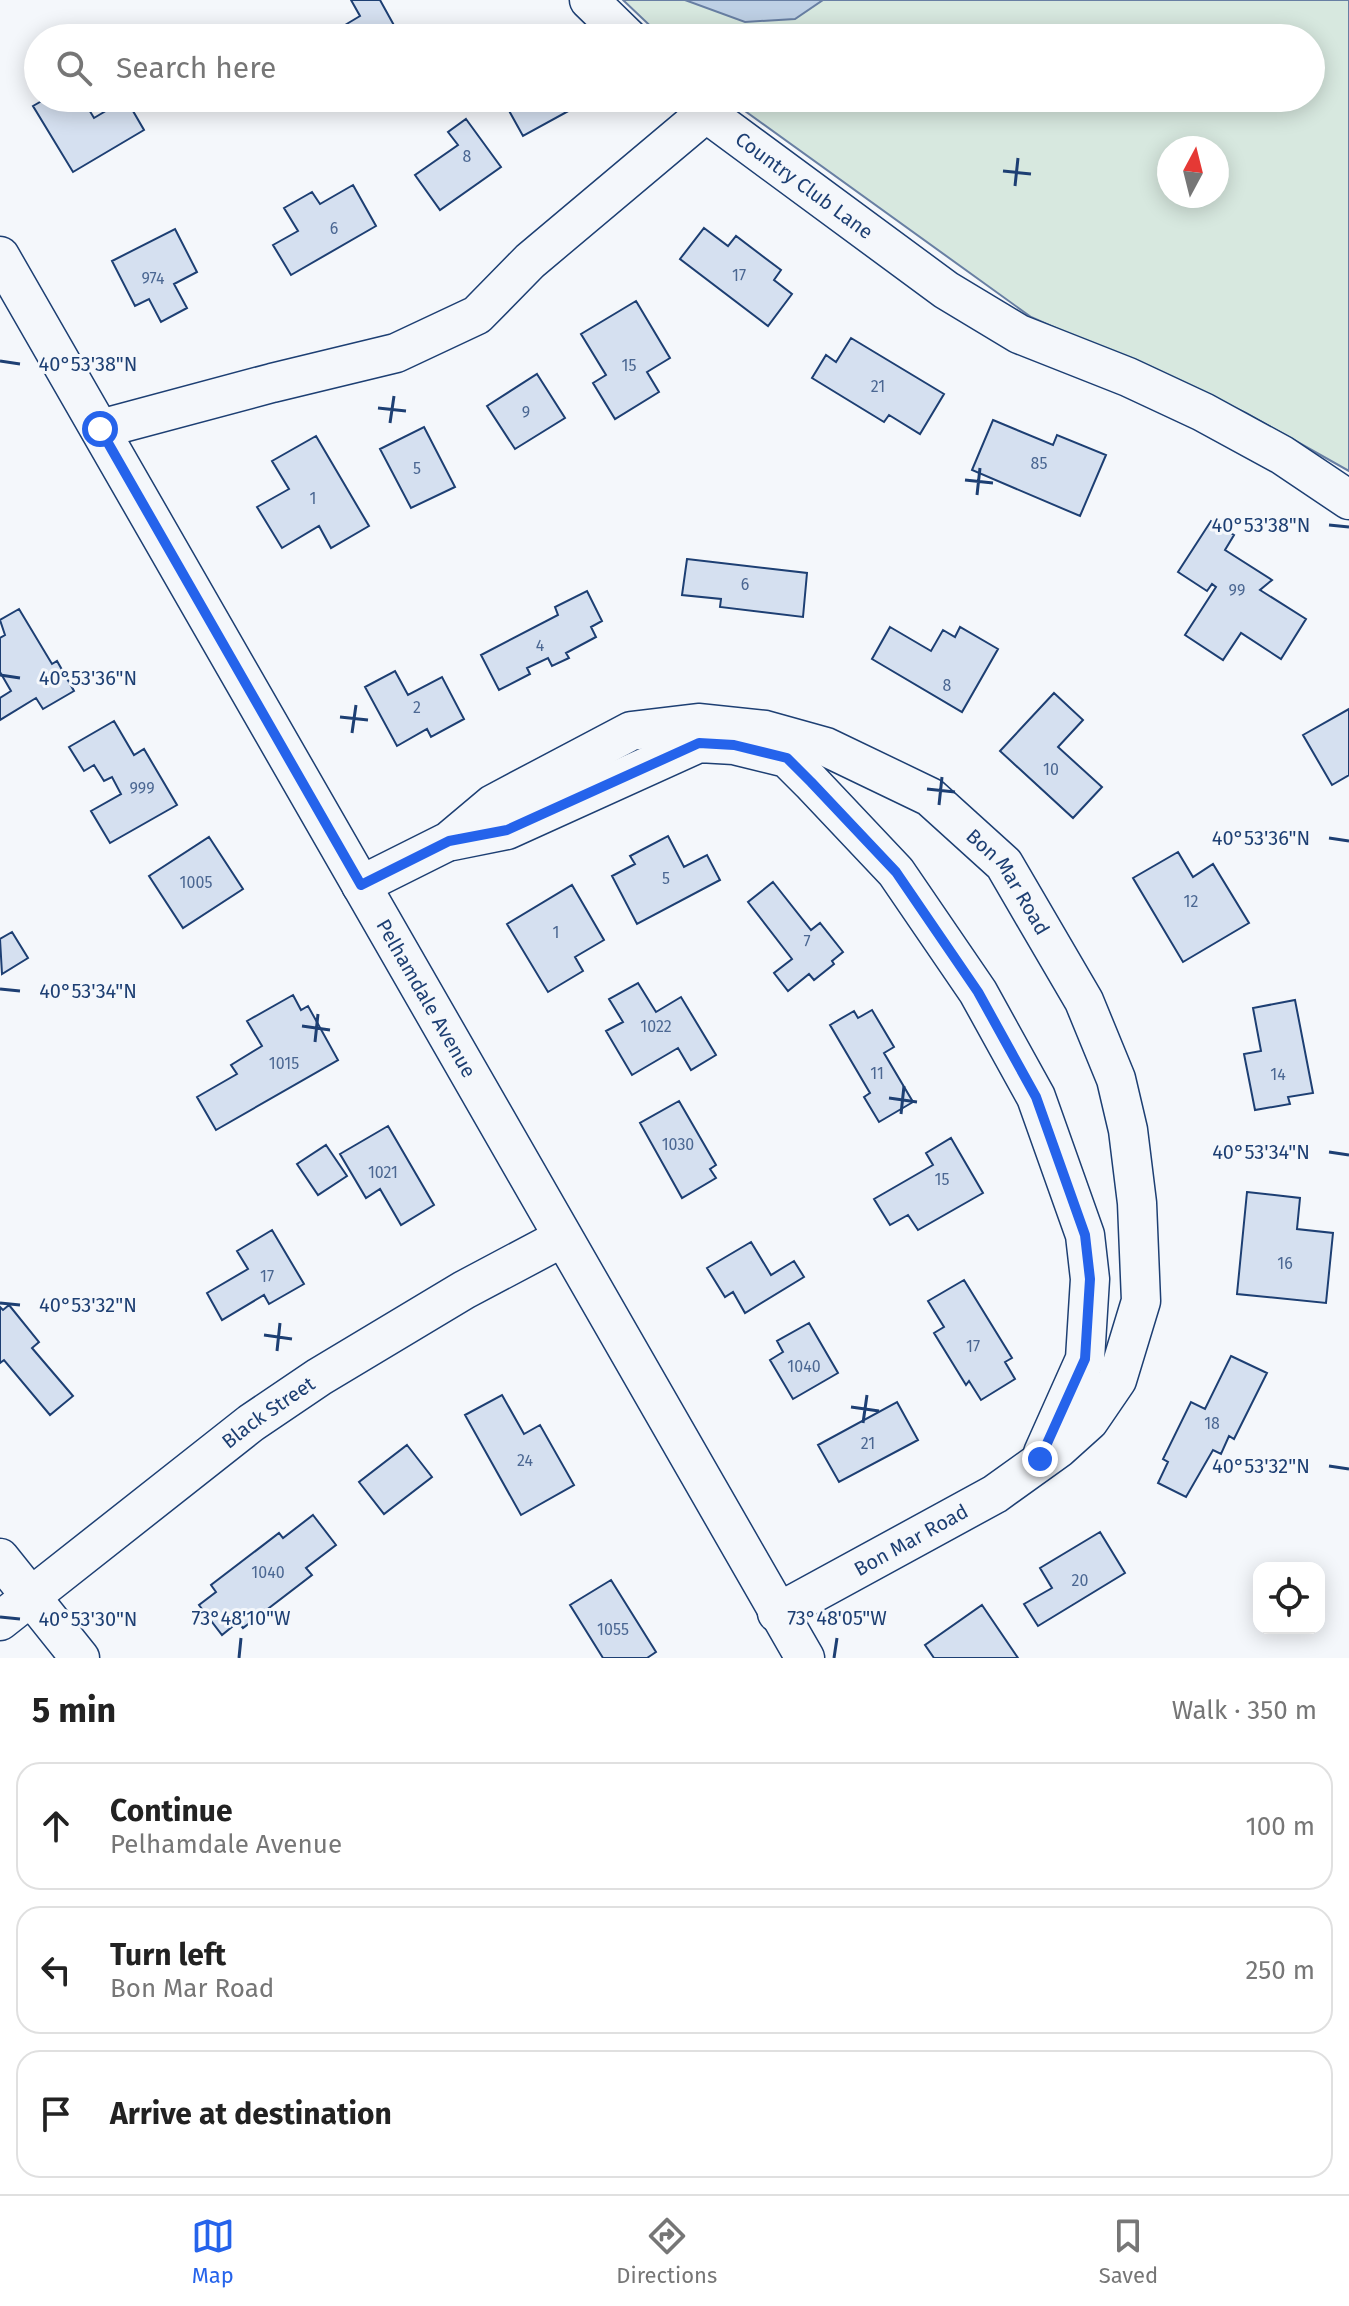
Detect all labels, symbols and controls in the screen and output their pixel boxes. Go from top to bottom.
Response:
search box [24,24,1325,112]
icon: search [52,46,96,90]
text: Search here [116,50,276,86]
street label: Country Club Lane [731,127,878,244]
north arrow [1157,136,1229,208]
house number: 8 [463,147,472,166]
house number: 6 [330,219,338,238]
house number: 17 [732,266,746,285]
house number: 974 [141,269,165,288]
text: 40°53'38"N [39,352,137,376]
house number: 15 [622,356,636,375]
house number: 21 [871,377,885,396]
house number: 9 [522,403,530,422]
route start [82,411,118,447]
house number: 85 [1031,454,1047,473]
house number: 5 [413,459,421,478]
house number: 1 [310,489,316,508]
text: 40°53'38"N [1212,513,1310,537]
house number: 6 [741,575,749,594]
house number: 99 [1229,581,1245,600]
house number: 4 [536,636,545,655]
text: 40°53'36"N [39,666,137,690]
house number: 8 [943,676,952,695]
house number: 2 [413,698,421,717]
house number: 10 [1043,760,1059,779]
house number: 999 [129,779,155,798]
street label: Bon Mar Road [961,824,1055,939]
text: 40°53'36"N [1212,826,1310,850]
house number: 5 [662,869,670,888]
house number: 1005 [180,873,212,892]
house number: 12 [1184,892,1198,911]
street label: Pelhamdale Avenue [371,915,481,1082]
house number: 1 [553,923,559,942]
house number: 7 [803,932,811,951]
text: 40°53'34"N [39,979,137,1003]
house number: 1022 [640,1017,672,1036]
house number: 1015 [269,1054,299,1073]
house number: 11 [870,1064,884,1083]
house number: 14 [1270,1065,1286,1084]
house number: 1030 [662,1135,694,1154]
text: 40°53'34"N [1212,1140,1310,1164]
house number: 1021 [368,1163,398,1182]
house number: 15 [935,1170,949,1189]
house number: 16 [1277,1254,1293,1273]
house number: 17 [260,1267,274,1286]
text: 40°53'32"N [39,1293,137,1317]
house number: 17 [966,1337,980,1356]
house number: 1040 [787,1357,821,1376]
street label: Black Street [217,1371,320,1453]
house number: 18 [1204,1414,1220,1433]
house number: 21 [861,1434,875,1453]
route end [1022,1441,1058,1477]
house number: 24 [517,1451,533,1470]
text: 40°53'32"N [1212,1454,1310,1478]
street label: Bon Mar Road [850,1499,972,1581]
map controls [1253,1562,1325,1634]
button: locate [1253,1562,1325,1634]
house number: 1040 [251,1563,285,1582]
house number: 20 [1072,1571,1088,1590]
text: 73°48'10"W [192,1606,291,1630]
text: 73°48'05"W [787,1606,887,1630]
text: 40°53'30"N [38,1607,138,1631]
house number: 1055 [597,1620,629,1639]
text: 5 min [32,1690,116,1731]
text: Walk · 350 m [1172,1695,1317,1726]
text: Continue [110,1793,233,1829]
icon: ahead [34,1804,78,1848]
text: 100 m [1246,1811,1315,1842]
text: Pelhamdale Avenue [110,1829,342,1860]
text: Turn left [110,1937,226,1973]
icon: left [34,1948,78,1992]
text: 250 m [1245,1955,1315,1986]
text: Bon Mar Road [110,1973,274,2004]
icon: arrive [34,2092,78,2136]
text: Arrive at destination [110,2096,392,2132]
tab: Map [191,2214,235,2289]
tab: Directions [616,2214,717,2289]
tab: Saved [1099,2214,1158,2289]

